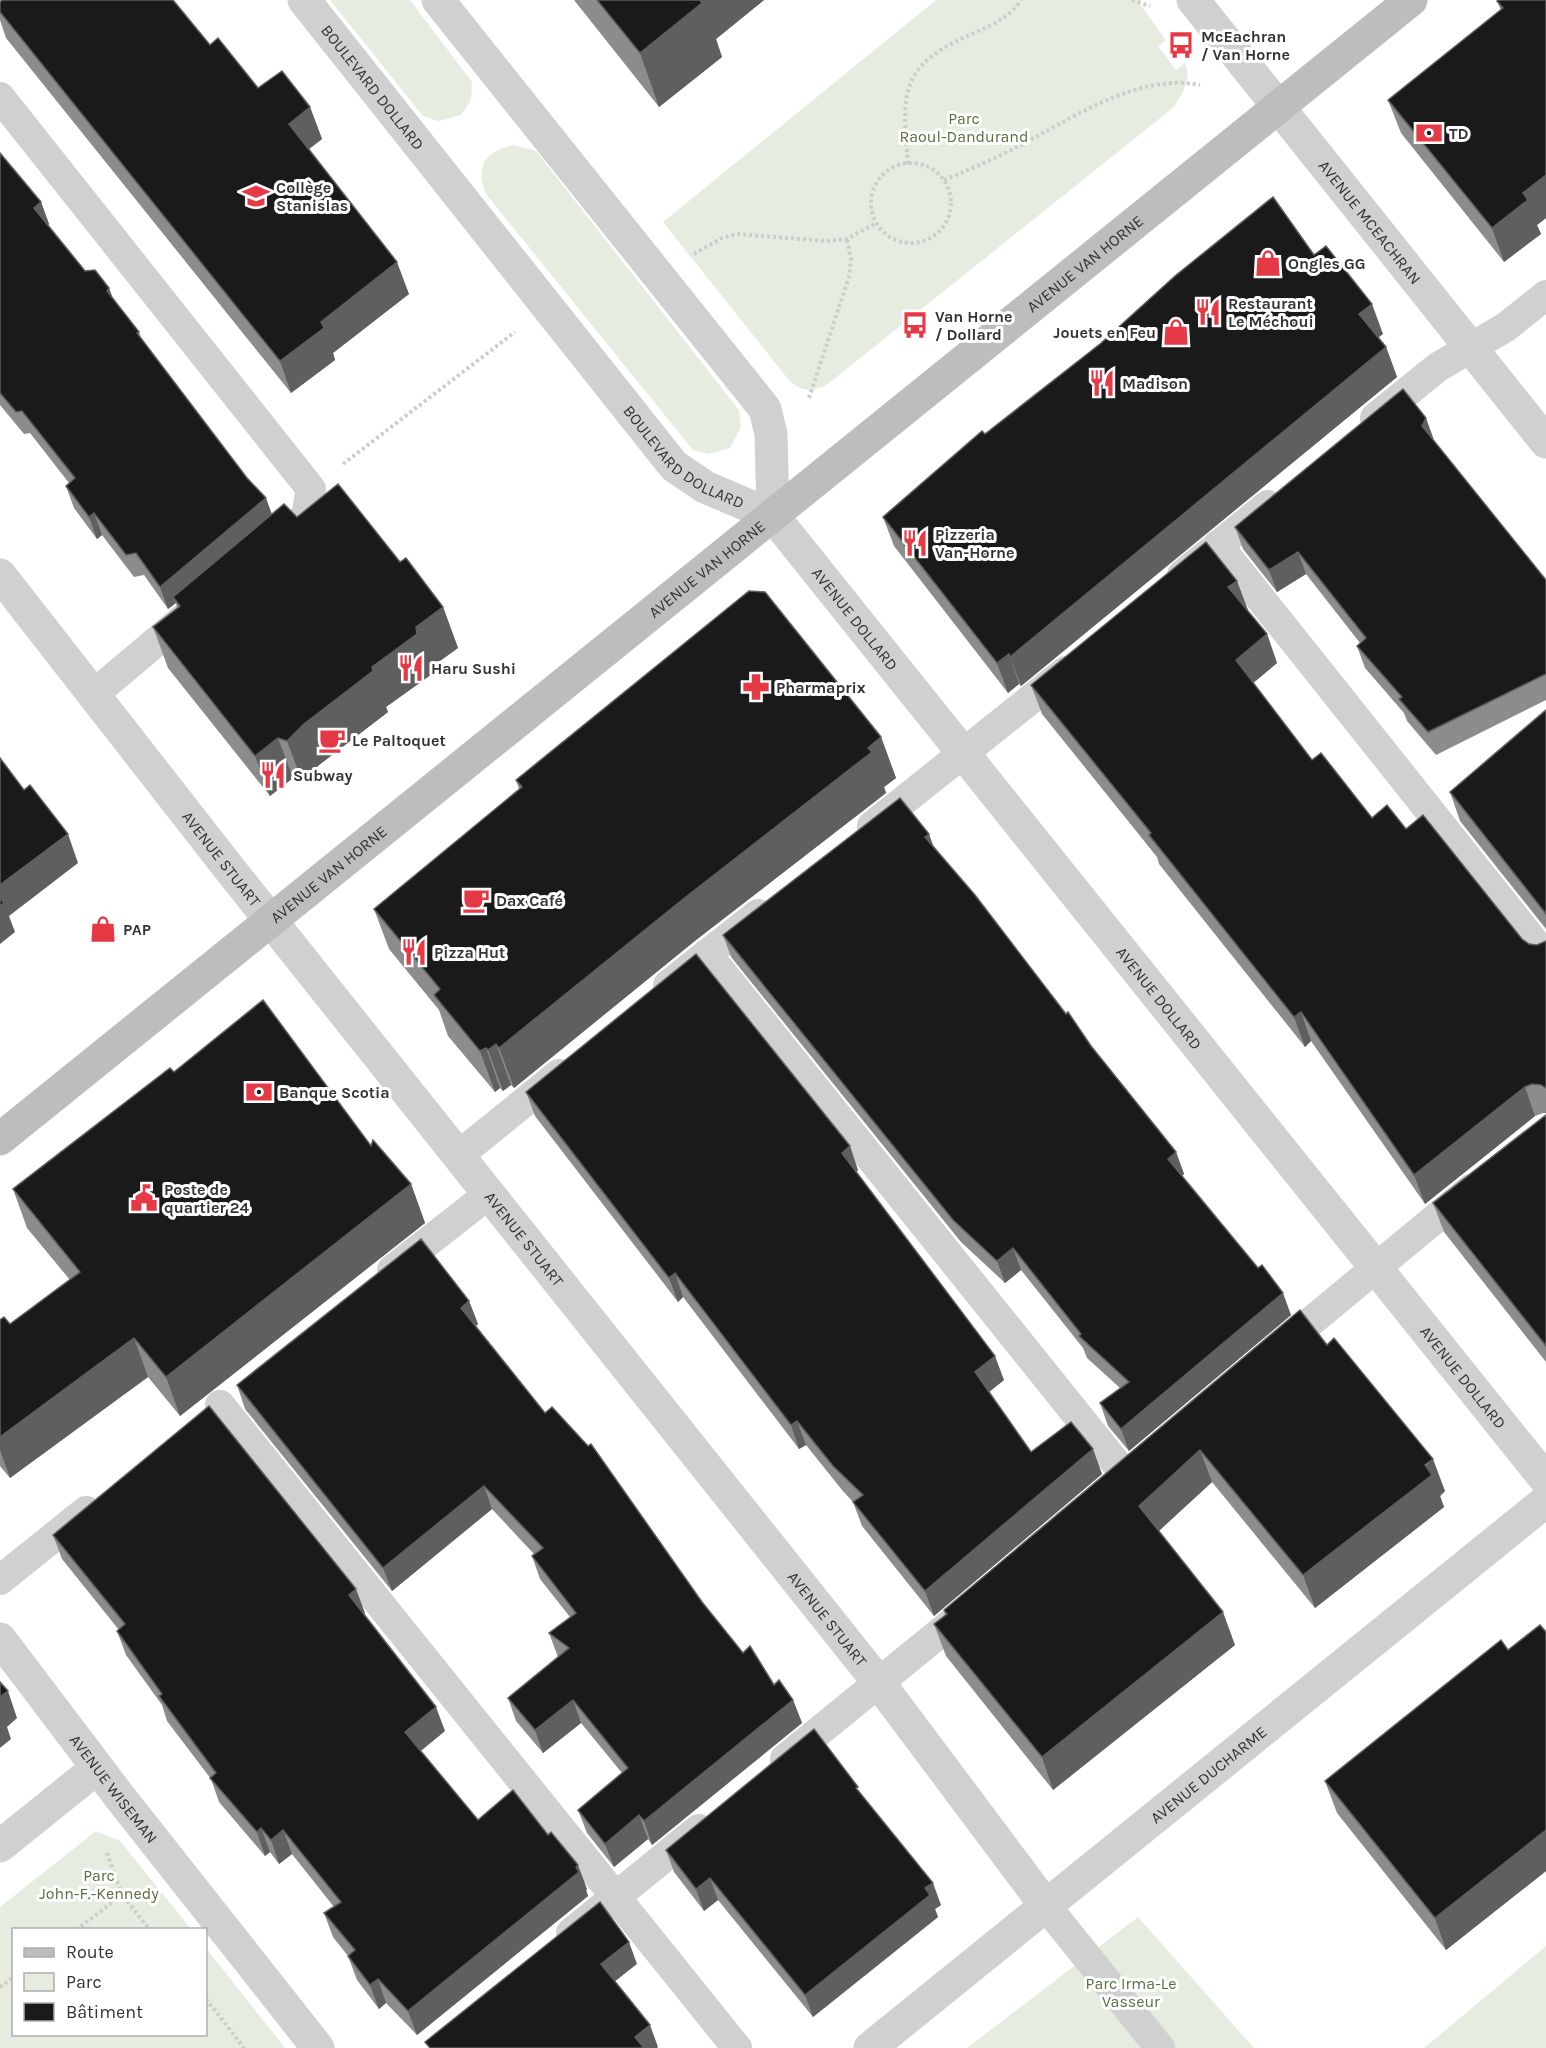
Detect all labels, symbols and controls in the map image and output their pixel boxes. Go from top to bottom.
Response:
street label: BOULEVARD DOLLARD [317,21,428,154]
place label: McEachran / Van Horne [1201,27,1290,64]
bus stop icon: McEachran / Van Horne [1166,30,1196,60]
park label: Parc Raoul-Dandurand [899,109,1029,146]
bank icon: TD [1414,118,1444,148]
place label: TD [1449,124,1469,143]
street label: AVENUE MCEACHRAN [1315,157,1425,288]
place label: Collège Stanislas [276,178,348,215]
school or university icon: Collège Stanislas [241,181,271,211]
street label: AVENUE VAN HORNE [1023,211,1147,316]
shop icon: Ongles GG [1253,248,1283,278]
place label: Ongles GG [1288,254,1366,273]
place label: Restaurant Le Méchoui [1228,294,1314,331]
restaurant icon: Restaurant Le Méchoui [1193,297,1223,327]
place label: Van Horne / Dollard [935,307,1012,344]
bus stop icon: Van Horne / Dollard [900,310,930,340]
shop icon: Jouets en Feu [1161,317,1191,347]
place label: Jouets en Feu [1053,323,1156,342]
restaurant icon: Madison [1087,368,1117,398]
place label: Madison [1122,374,1188,393]
street label: BOULEVARD DOLLARD [619,401,747,513]
street label: AVENUE VAN HORNE [645,516,769,622]
place label: Pizzeria Van-Horne [935,525,1014,562]
restaurant icon: Pizzeria Van-Horne [900,528,930,558]
street label: AVENUE DOLLARD [808,564,902,674]
restaurant icon: Haru Sushi [396,653,426,683]
place label: Haru Sushi [431,659,516,678]
pharmacy icon: Pharmaprix [741,672,771,702]
place label: Pharmaprix [776,678,866,697]
cafe icon: Le Paltoquet [317,725,347,755]
place label: Le Paltoquet [352,731,446,750]
restaurant icon: Subway [258,760,288,790]
place label: Subway [293,766,353,785]
street label: AVENUE STUART [178,807,265,910]
street label: AVENUE VAN HORNE [267,822,391,927]
cafe icon: Dax Café [461,885,491,915]
place label: Dax Café [496,891,563,910]
shop icon: PAP [88,914,118,944]
place label: PAP [123,920,151,939]
restaurant icon: Pizza Hut [399,937,429,967]
place label: Pizza Hut [434,943,505,962]
street label: AVENUE DOLLARD [1112,943,1206,1053]
bank icon: Banque Scotia [244,1077,274,1107]
place label: Banque Scotia [279,1083,390,1102]
place label: Poste de quartier 24 [164,1180,249,1217]
public building icon: Poste de quartier 24 [129,1183,159,1213]
street label: AVENUE STUART [481,1188,568,1290]
street label: AVENUE DOLLARD [1416,1322,1510,1433]
street label: AVENUE STUART [784,1568,871,1670]
street label: AVENUE DUCHARME [1146,1722,1270,1827]
street label: AVENUE WISEMAN [66,1731,161,1847]
park label: Parc John-F.-Kennedy [39,1866,159,1903]
legend [12,1928,207,2036]
text: Route [66,1941,114,1963]
text: Parc [66,1971,102,1993]
park label: Parc Irma-Le Vasseur [1086,1974,1176,2011]
text: Bâtiment [66,2001,143,2023]

